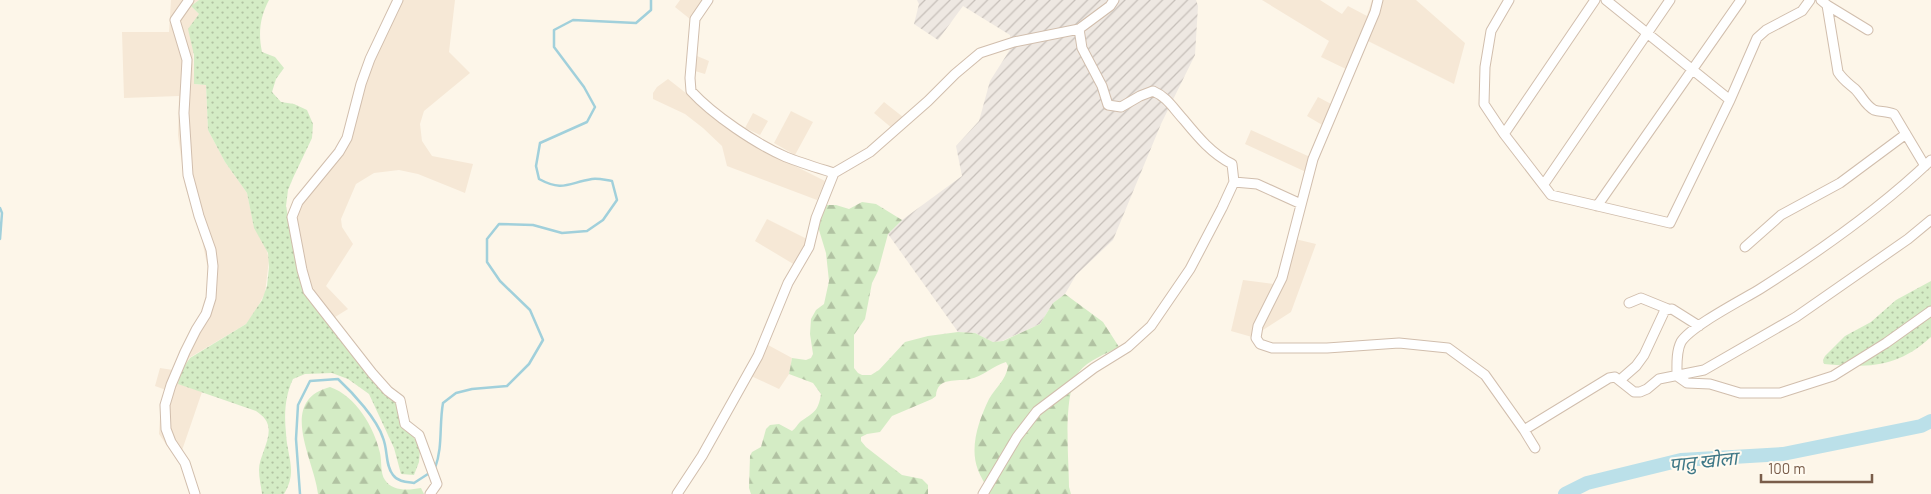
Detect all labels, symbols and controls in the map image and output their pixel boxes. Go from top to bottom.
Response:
water label: पातु खोला [1668,445,1742,478]
scale bar [1761,452,1872,484]
text: 100 m [1768,459,1806,477]

